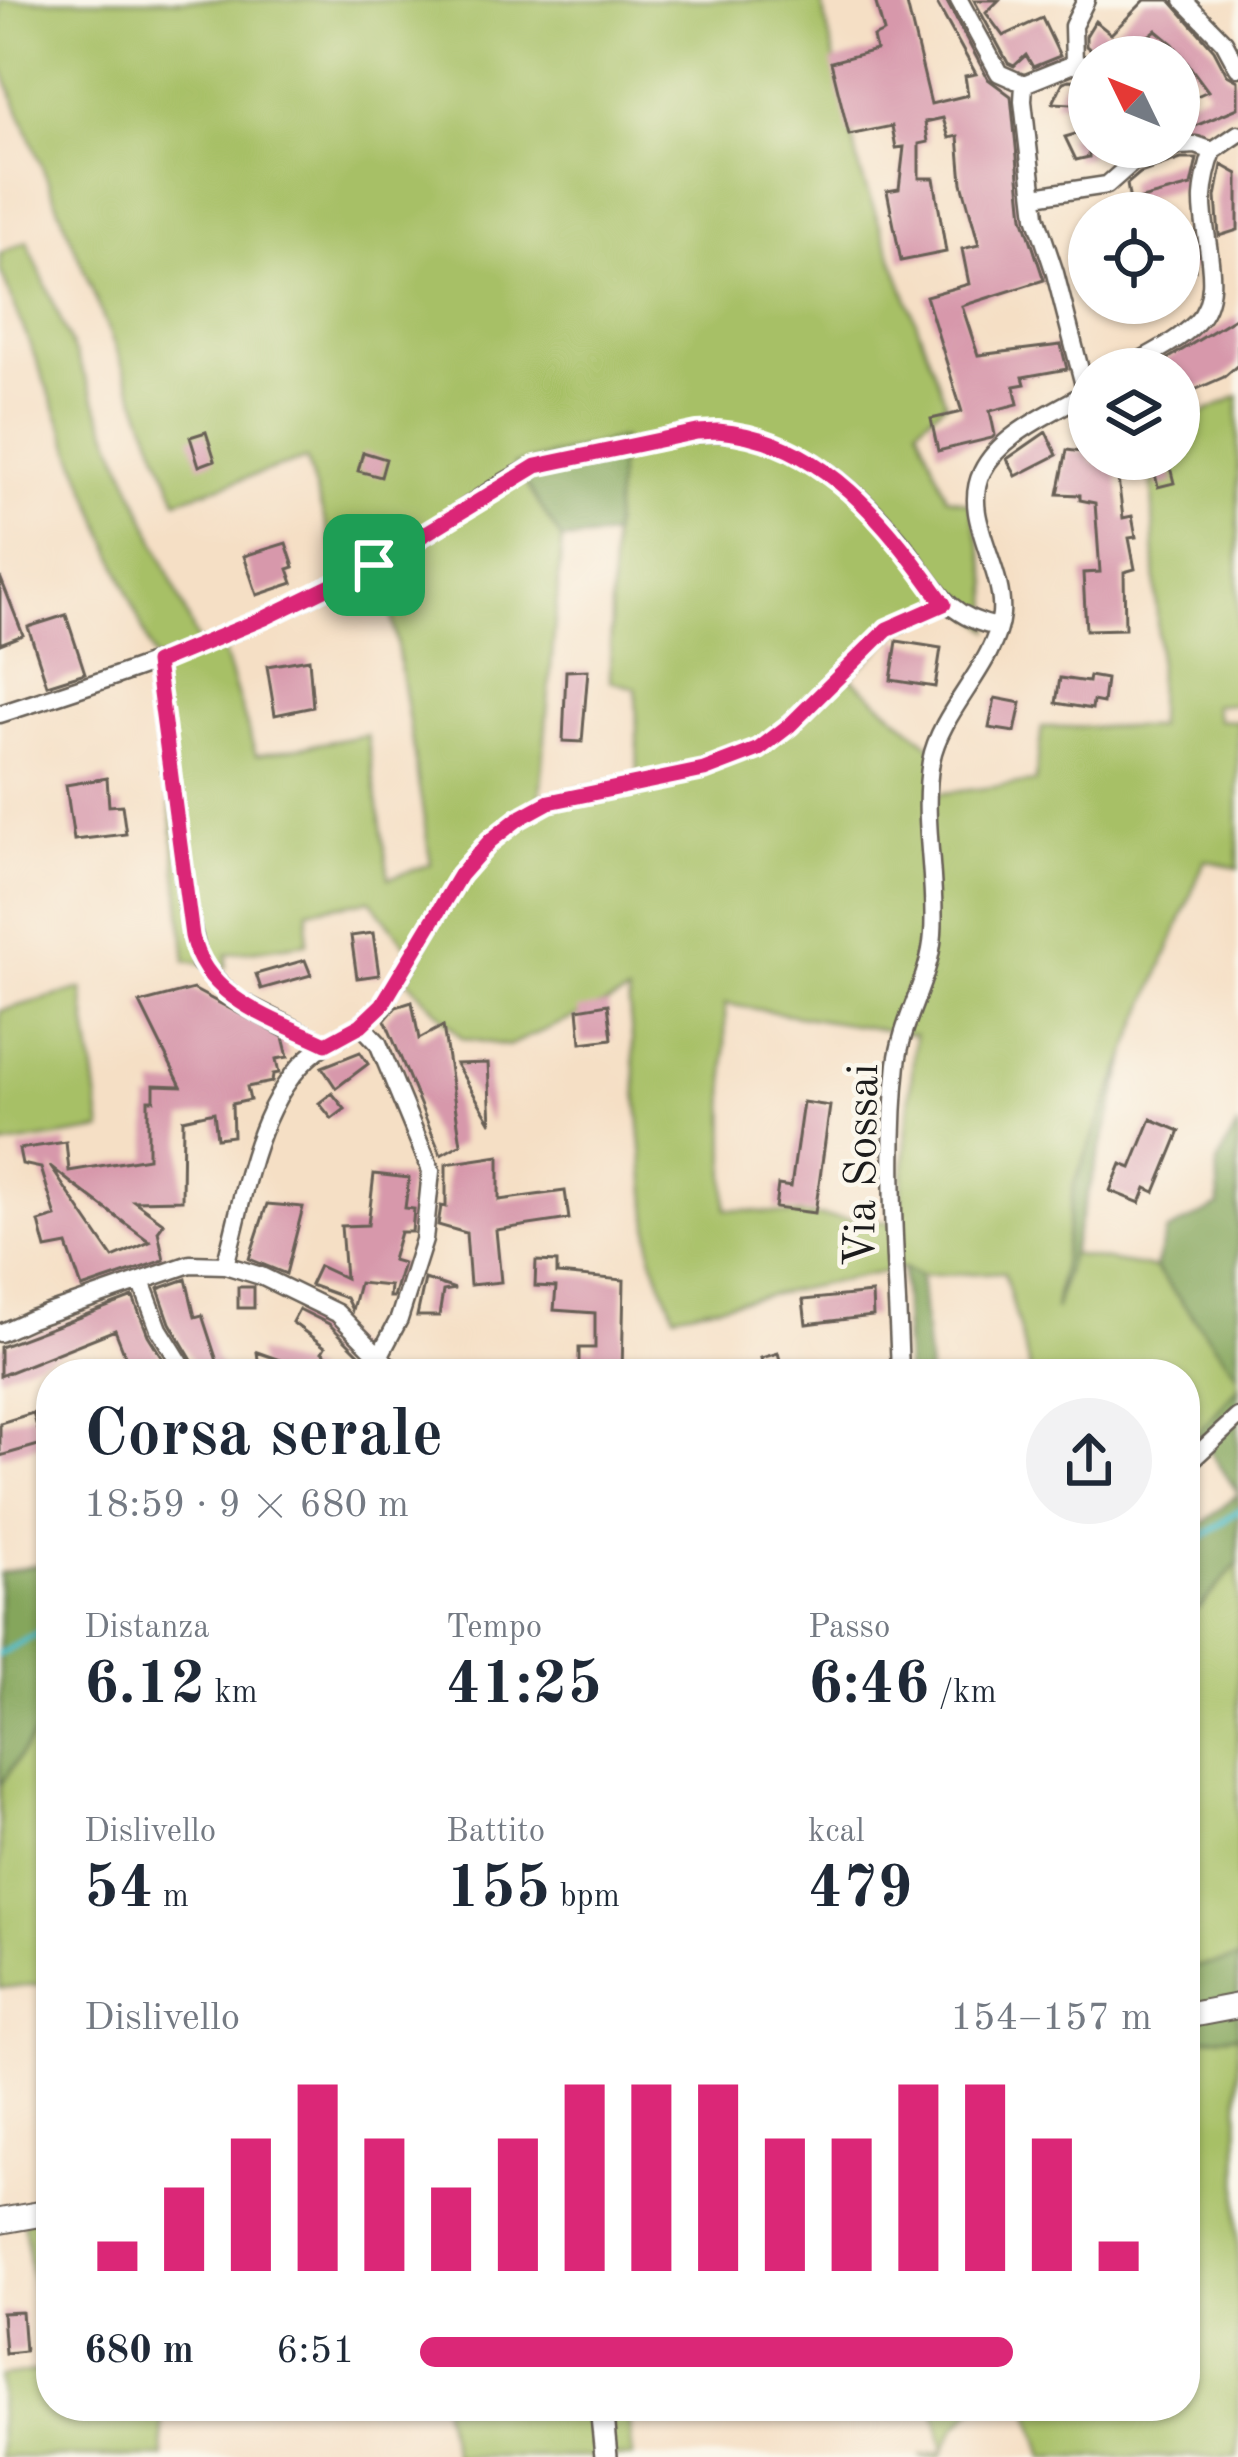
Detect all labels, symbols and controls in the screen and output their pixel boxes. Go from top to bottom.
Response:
north arrow [1068,36,1200,168]
map controls [1068,36,1200,480]
button: locate [1068,192,1200,324]
button: layers [1068,348,1200,480]
pin [323,514,425,616]
icon: arrive [341,532,407,598]
street label: Via Sossai [840,1063,888,1267]
button: share [1026,1398,1152,1524]
text: Corsa serale [84,1404,443,1470]
text: 18:59 · 9 × 680 m [84,1486,409,1525]
text: Distanza [84,1612,209,1645]
text: Tempo [446,1612,542,1645]
text: Passo [808,1612,890,1645]
text: 6.12 [84,1656,205,1716]
text: 41:25 [446,1656,602,1716]
text: 6:46 [808,1656,929,1716]
text: km [205,1677,258,1710]
text: /km [929,1677,997,1710]
text: Dislivello [84,1816,216,1849]
text: Battito [446,1816,545,1849]
text: kcal [808,1816,865,1849]
text: 54 [84,1860,154,1920]
text: 155 [446,1860,550,1920]
text: 479 [808,1860,912,1920]
text: m [154,1881,189,1914]
text: bpm [550,1881,620,1914]
text: Dislivello [84,1999,240,2038]
text: 154–157 m [950,1999,1152,2038]
text: 680 m [84,2332,194,2371]
text: 6:51 [276,2332,355,2371]

